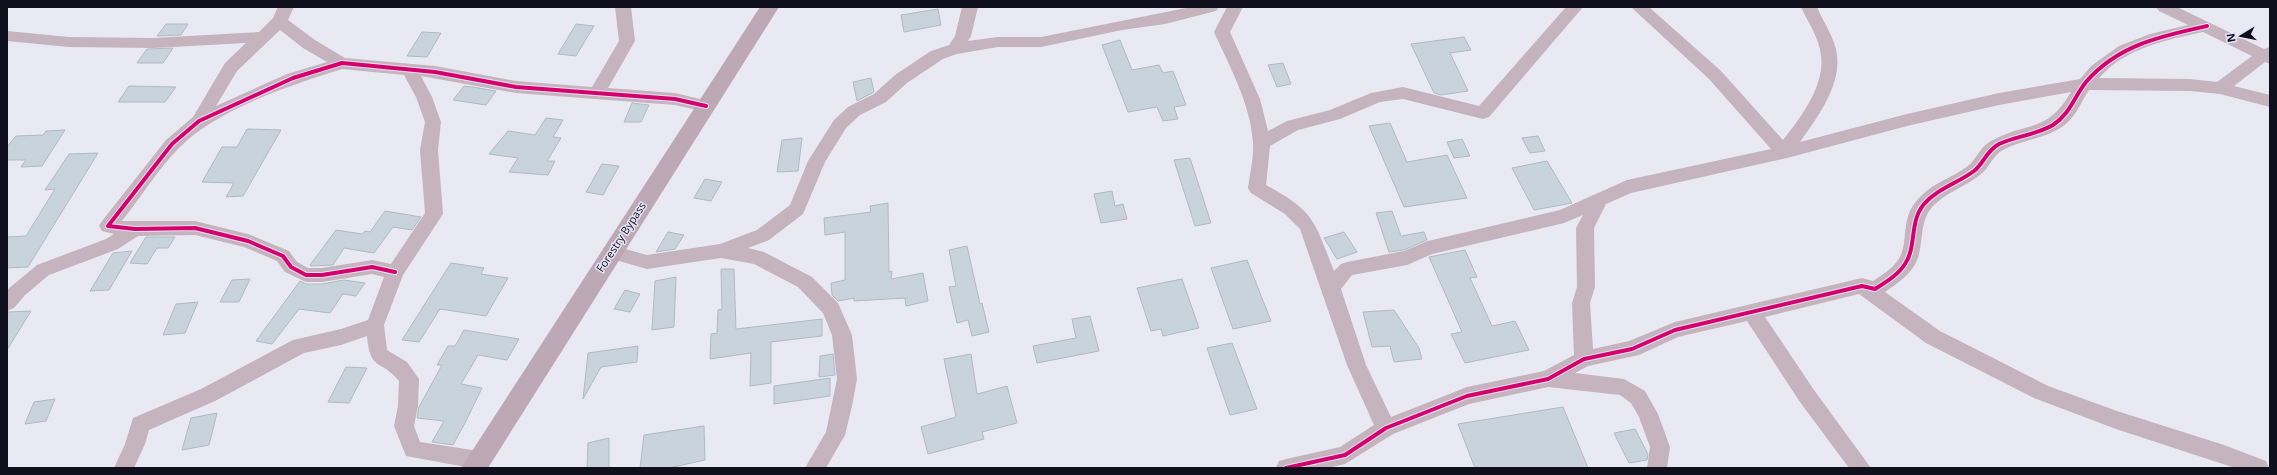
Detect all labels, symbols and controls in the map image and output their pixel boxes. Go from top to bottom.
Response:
north arrow [2221,16,2261,56]
text: N [2222,32,2239,44]
street label: Forestry Bypass [592,199,649,275]

